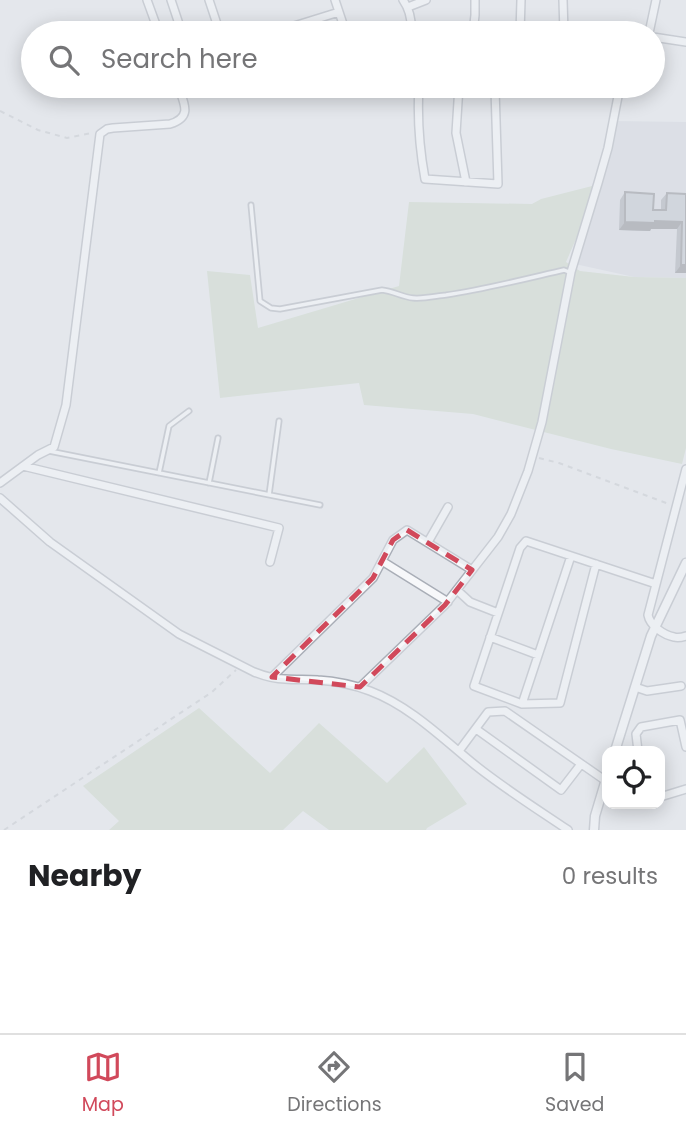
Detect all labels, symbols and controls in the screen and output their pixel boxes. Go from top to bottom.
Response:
search box [21,21,665,98]
icon: search [45,41,83,79]
text: Search here [101,41,258,77]
map controls [602,746,665,809]
button: locate [602,746,665,809]
text: Nearby [28,854,142,897]
text: 0 results [562,860,658,892]
tab: Map [82,1048,124,1119]
tab: Directions [287,1048,382,1119]
tab: Saved [545,1048,604,1119]

